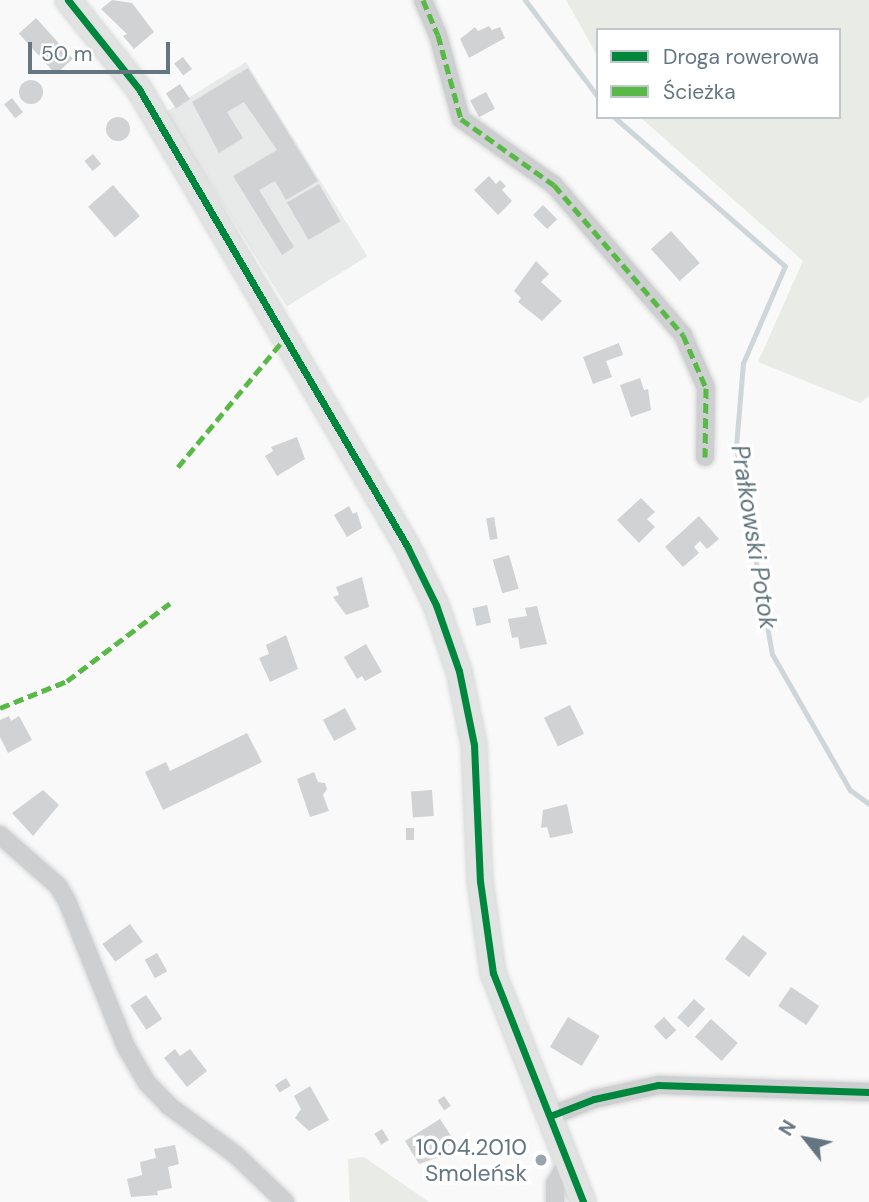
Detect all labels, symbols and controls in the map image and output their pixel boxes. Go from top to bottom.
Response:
scale bar [32,28,173,72]
legend [596,28,841,119]
text: 50 m [41,40,92,68]
text: Droga rowerowa [663,43,819,71]
text: Ścieżka [663,78,736,106]
water label: Prałkowski Potok [725,443,783,631]
north arrow [771,1104,841,1174]
text: N [773,1116,802,1140]
place label: 10.04.2010 Smoleńsk [415,1133,527,1187]
marker: 10.04.2010 Smoleńsk [533,1152,549,1168]

